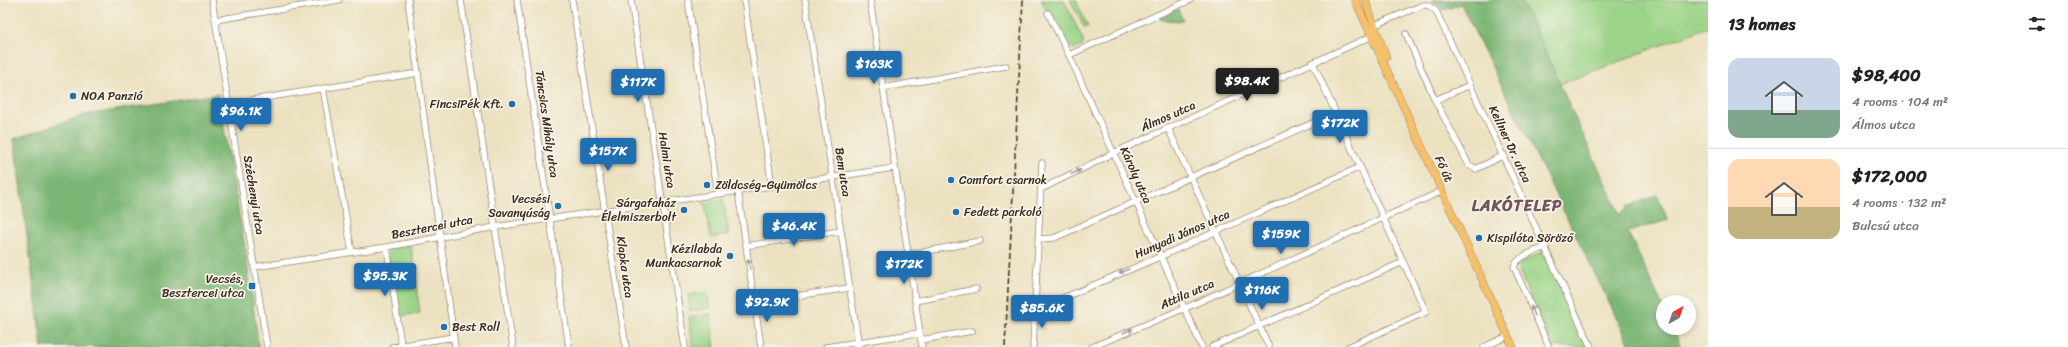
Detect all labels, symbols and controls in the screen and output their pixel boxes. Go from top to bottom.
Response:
text: 13 homes [1728,9,1795,39]
icon: filters [2026,13,2048,35]
pin: $163K [846,51,902,85]
text: $163K [856,52,892,75]
text: $98,400 [1852,60,1921,90]
pin: $98.4K [1214,68,1280,102]
street label: Táncsics Mihály utca [529,69,565,179]
pin: $117K [610,69,666,103]
text: $98.4K [1225,69,1269,92]
text: $117K [620,70,656,93]
icon: home [1760,74,1808,122]
place label: NOA Panzió [81,85,144,107]
text: 4 rooms · 104 m² [1852,90,1948,113]
marker: NOA Panzió [68,91,78,101]
place label: FincsiPék Kft. [430,93,504,115]
street label: Álmos utca [1136,94,1199,138]
pin: $96.1K [208,98,274,132]
text: $96.1K [220,99,262,122]
marker: FincsiPék Kft. [507,99,517,109]
street label: Kellner Dr. utca [1482,102,1538,187]
pin: $172K [1312,110,1368,144]
text: $172K [1321,111,1359,134]
text: Álmos utca [1852,113,1915,136]
street label: Halmi utca [652,130,682,190]
pin: $157K [580,138,636,172]
text: $157K [589,139,627,162]
street label: Károly utca [1114,143,1158,207]
street label: Bem utca [828,146,858,198]
street label: Fő út [1428,152,1460,186]
street label: Széchenyi utca [237,154,271,236]
text: $172,000 [1852,161,1927,191]
place label: Comfort csarnok [959,169,1047,191]
one-way arrow [1070,169,1082,175]
place label: Zöldcség-Gyümölcs [715,174,817,196]
marker: Comfort csarnok [946,175,956,185]
icon: home [1760,175,1808,223]
marker: Zöldcség-Gyümölcs [702,180,712,190]
place label: Vecsési Savanyúság [488,188,551,224]
district label: LAKÓTELEP [1472,191,1562,220]
text: 4 rooms · 132 m² [1852,191,1946,214]
place label: Sárgafaház Élelmiszerbolt [601,192,677,228]
marker: Vecsési Savanyúság [553,201,563,211]
place label: Fedett parkoló [964,201,1042,223]
street label: Hunyadi János utca [1131,203,1233,265]
marker: Sárgafaház Élelmiszerbolt [679,205,689,215]
marker: Fedett parkoló [951,207,961,217]
street label: Besztercei utca [389,208,475,246]
pin: $46.4K [761,213,827,247]
text: $46.4K [772,214,816,237]
text: Bulcsú utca [1852,214,1919,237]
pin: $159K [1253,221,1309,255]
text: $159K [1262,222,1300,245]
place label: Kispilóta Söröző [1487,227,1574,249]
marker: Kispilóta Söröző [1474,233,1484,243]
street label: Klapka utca [610,235,640,299]
place label: Kézilabda Munkacsarnok [645,238,723,274]
marker: Kézilabda Munkacsarnok [725,251,735,261]
pin: $172K [876,251,932,285]
text: $172K [885,252,923,275]
one-way arrow [746,258,752,270]
pin: $95.3K [352,263,418,297]
text: $95.3K [363,264,407,287]
place label: Vecsés, Besztercei utca [162,268,244,304]
one-way arrow [1119,268,1130,274]
street label: Attila utca [1155,273,1218,316]
pin: $116K [1234,277,1290,311]
text: $116K [1244,278,1280,301]
marker: Vecsés, Besztercei utca [247,281,257,291]
pin: $92.9K [734,289,800,323]
text: $92.9K [745,290,789,313]
pin: $85.6K [1009,295,1075,329]
north arrow [1656,295,1696,335]
map controls [1656,295,1696,335]
text: $85.6K [1020,296,1064,319]
one-way arrow [1530,306,1536,317]
place label: Best Roll [452,316,500,338]
marker: Best Roll [439,322,449,332]
one-way arrow [1122,328,1134,335]

